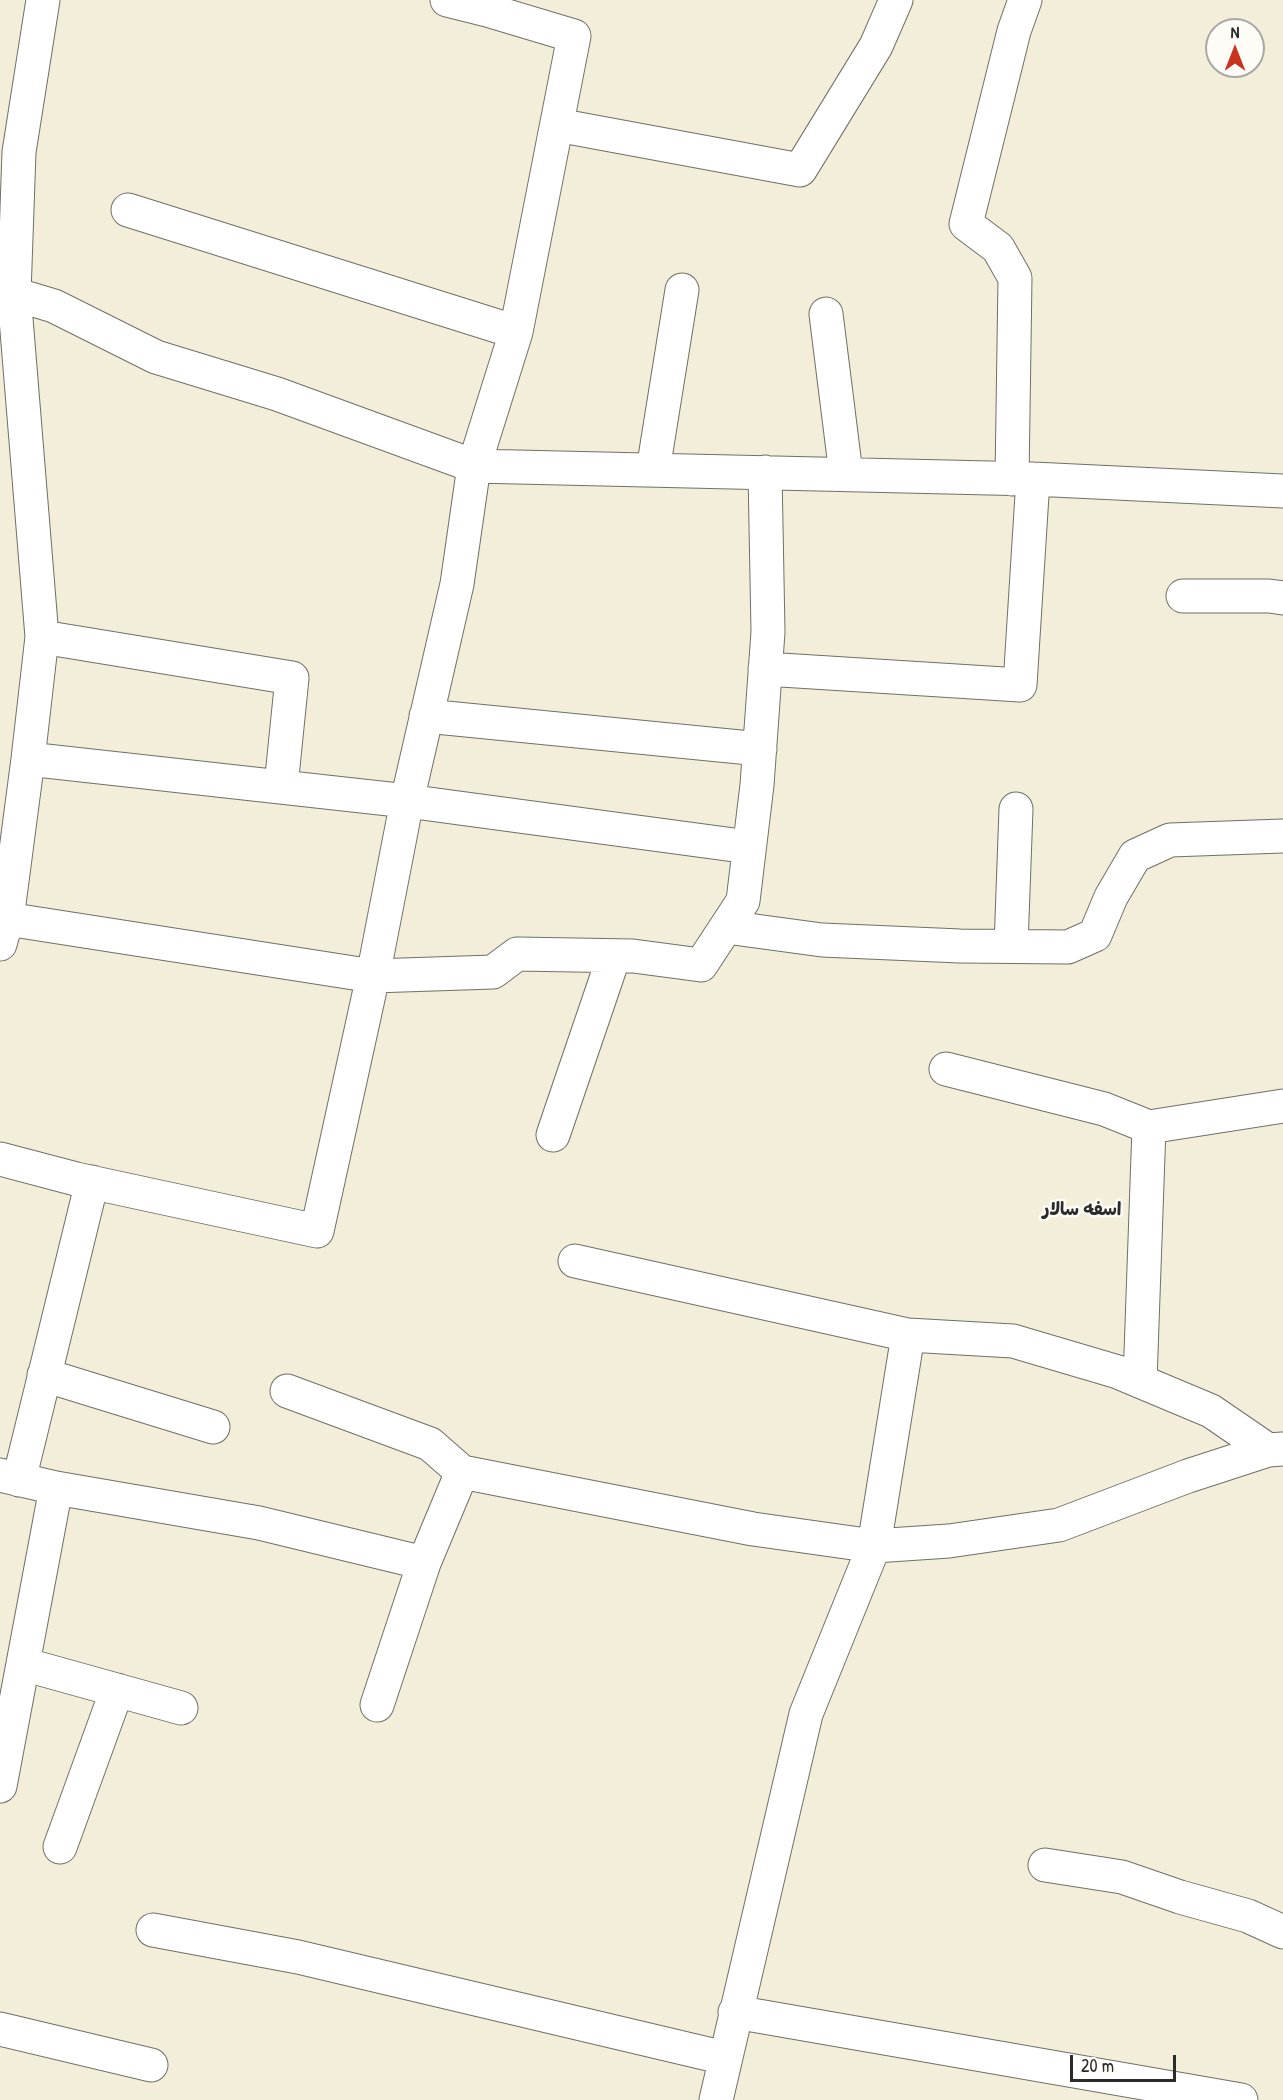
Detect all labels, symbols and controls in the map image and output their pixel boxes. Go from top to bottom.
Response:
north arrow [1205,18,1265,78]
text: N [1231,21,1239,43]
district label: اسفه سالار [1043,1199,1121,1221]
scale bar [1073,2043,1180,2081]
text: 20 m [1081,2053,1114,2078]

